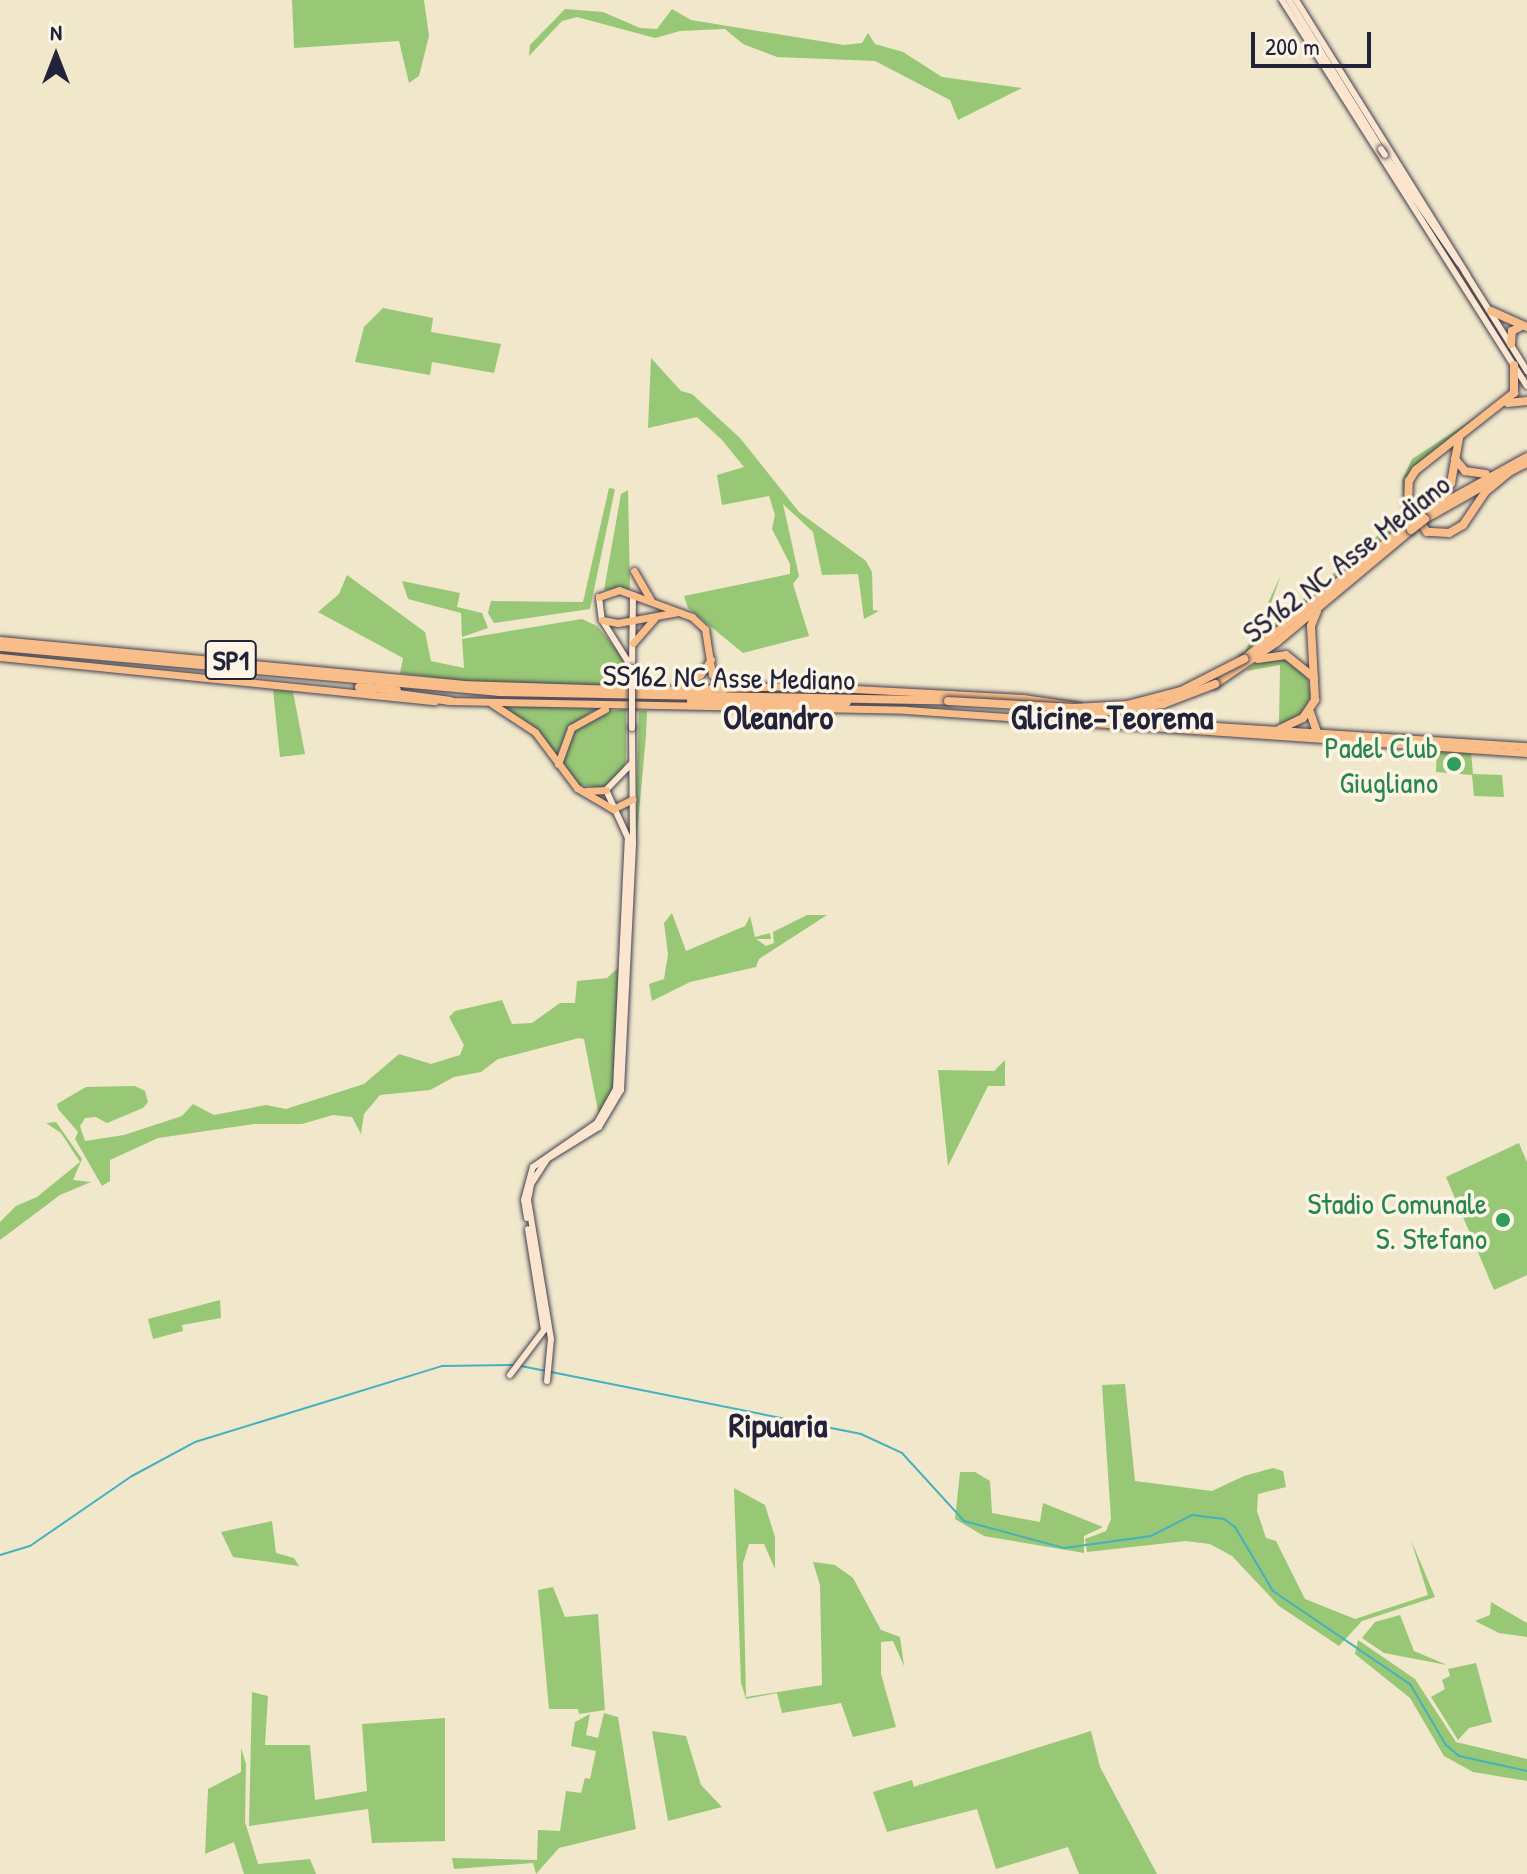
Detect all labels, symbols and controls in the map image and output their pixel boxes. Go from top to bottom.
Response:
north arrow [16,16,96,96]
scale bar [1255,16,1375,66]
text: N [50,17,62,47]
text: 200 m [1265,30,1320,62]
street label: SS162 NC Asse Mediano [1235,466,1457,650]
road number: SP1 [203,636,259,684]
street label: SS162 NC Asse Mediano [602,657,856,697]
district label: Oleandro [723,698,833,738]
district label: Glicine-Teorema [1011,698,1213,738]
place label: Padel Club Giugliano [1325,729,1438,800]
marker: Padel Club Giugliano [1445,755,1463,773]
place label: Stadio Comunale S. Stefano [1308,1185,1487,1256]
marker: Stadio Comunale S. Stefano [1494,1211,1512,1229]
district label: Ripuaria [729,1406,827,1446]

